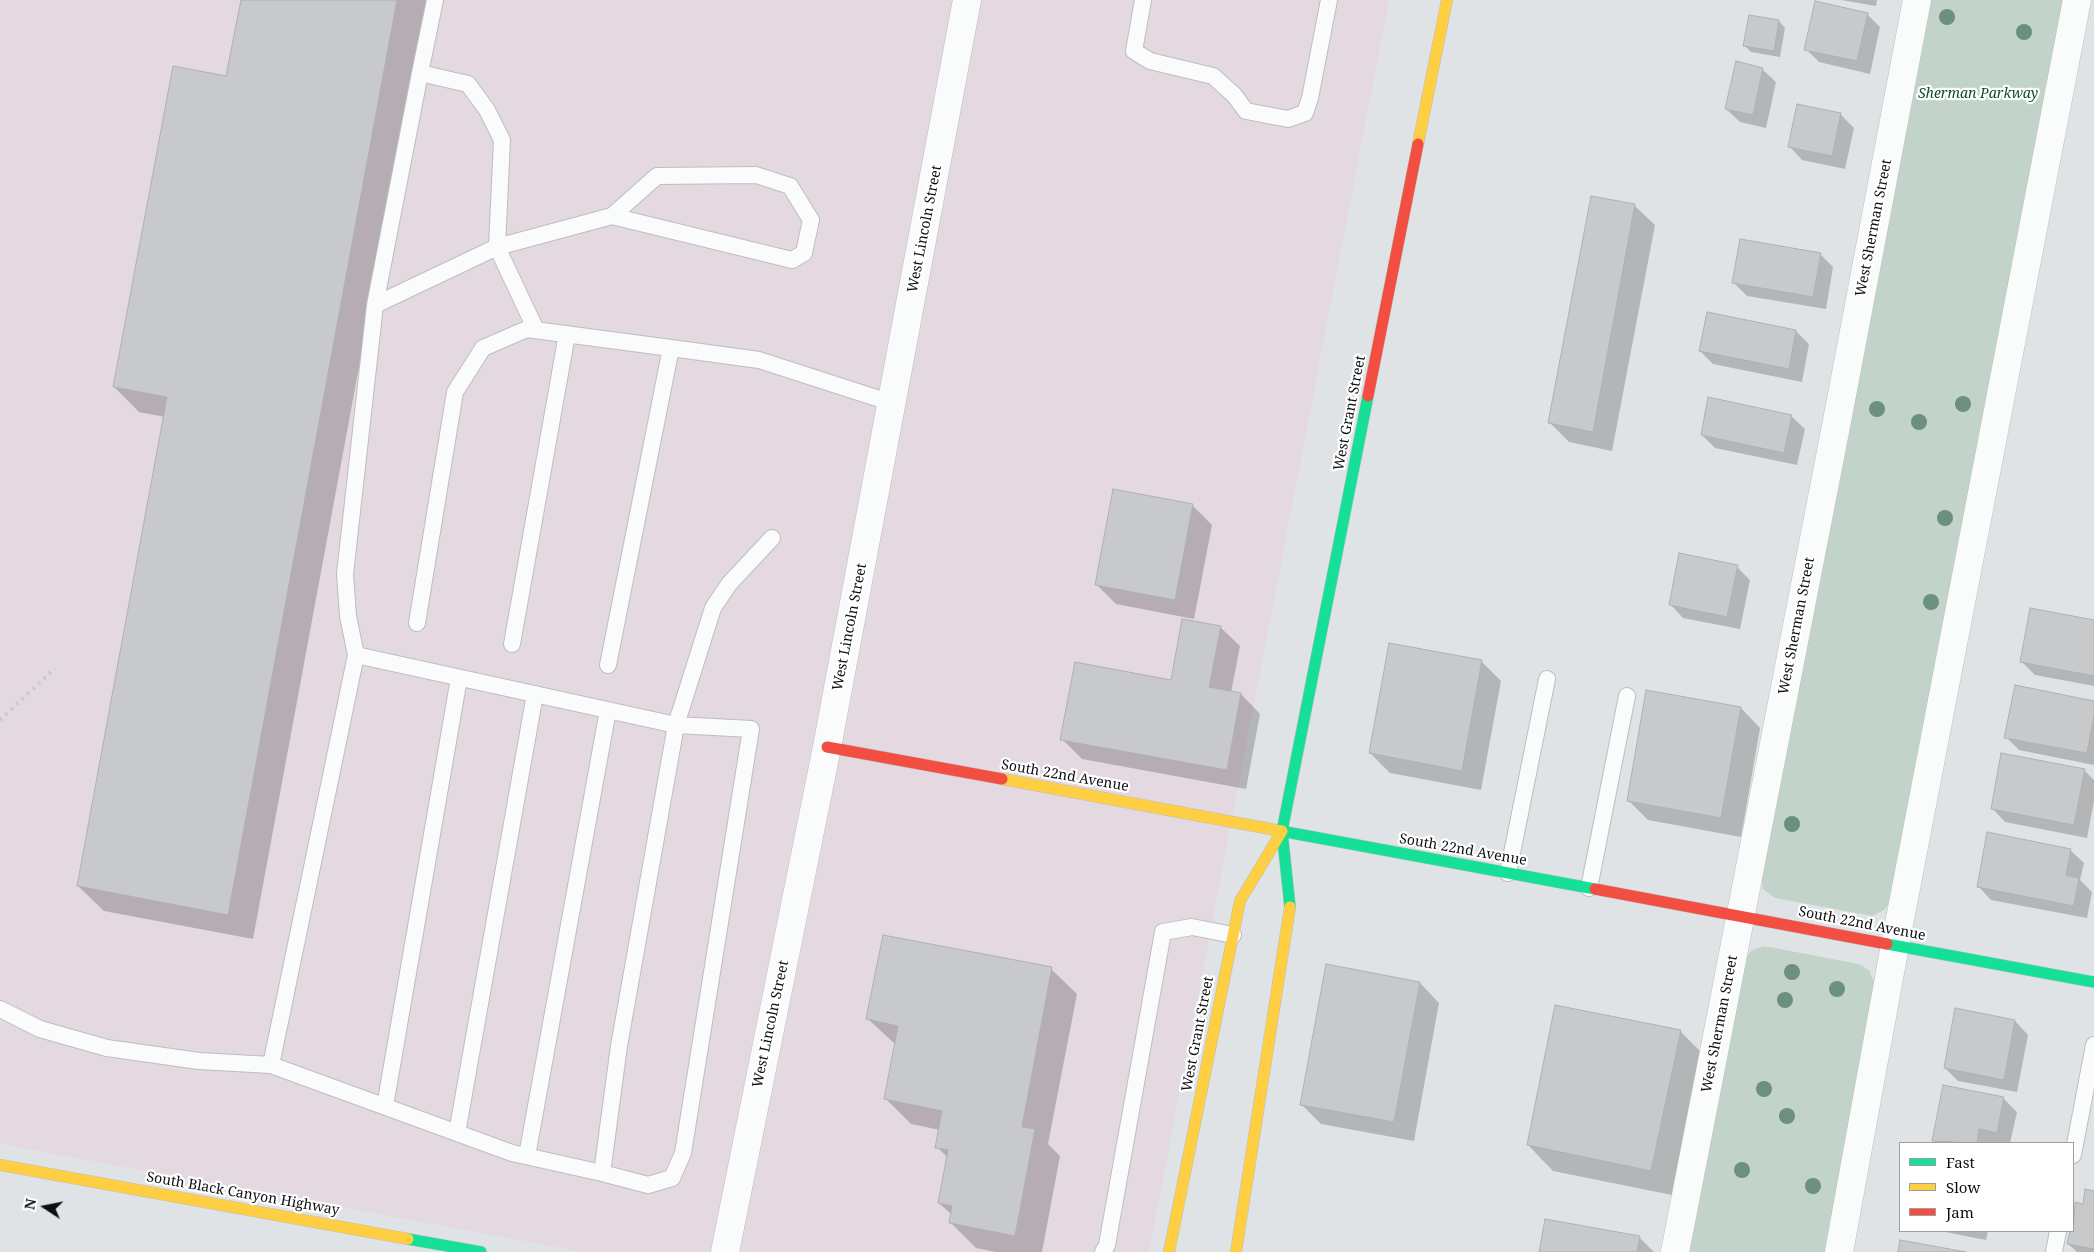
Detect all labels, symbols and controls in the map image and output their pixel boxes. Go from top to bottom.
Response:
park label: Sherman Parkway [1918,86,2038,102]
street label: West Sherman Street [1852,158,1896,298]
street label: West Lincoln Street [904,164,946,294]
street label: West Grant Street [1331,354,1369,472]
street label: West Sherman Street [1775,556,1819,696]
street label: West Lincoln Street [829,562,871,692]
street label: South 22nd Avenue [1000,757,1130,795]
street label: South 22nd Avenue [1398,831,1528,869]
street label: South 22nd Avenue [1797,903,1927,945]
street label: West Sherman Street [1698,954,1742,1094]
street label: West Lincoln Street [749,959,793,1089]
street label: West Grant Street [1179,975,1217,1093]
legend [1899,1142,2074,1232]
text: Fast [1946,1152,1975,1172]
street label: South Black Canyon Highway [145,1169,341,1219]
text: Slow [1946,1177,1980,1197]
north arrow [20,1182,70,1232]
text: N [19,1197,40,1211]
text: Jam [1946,1202,1974,1222]

